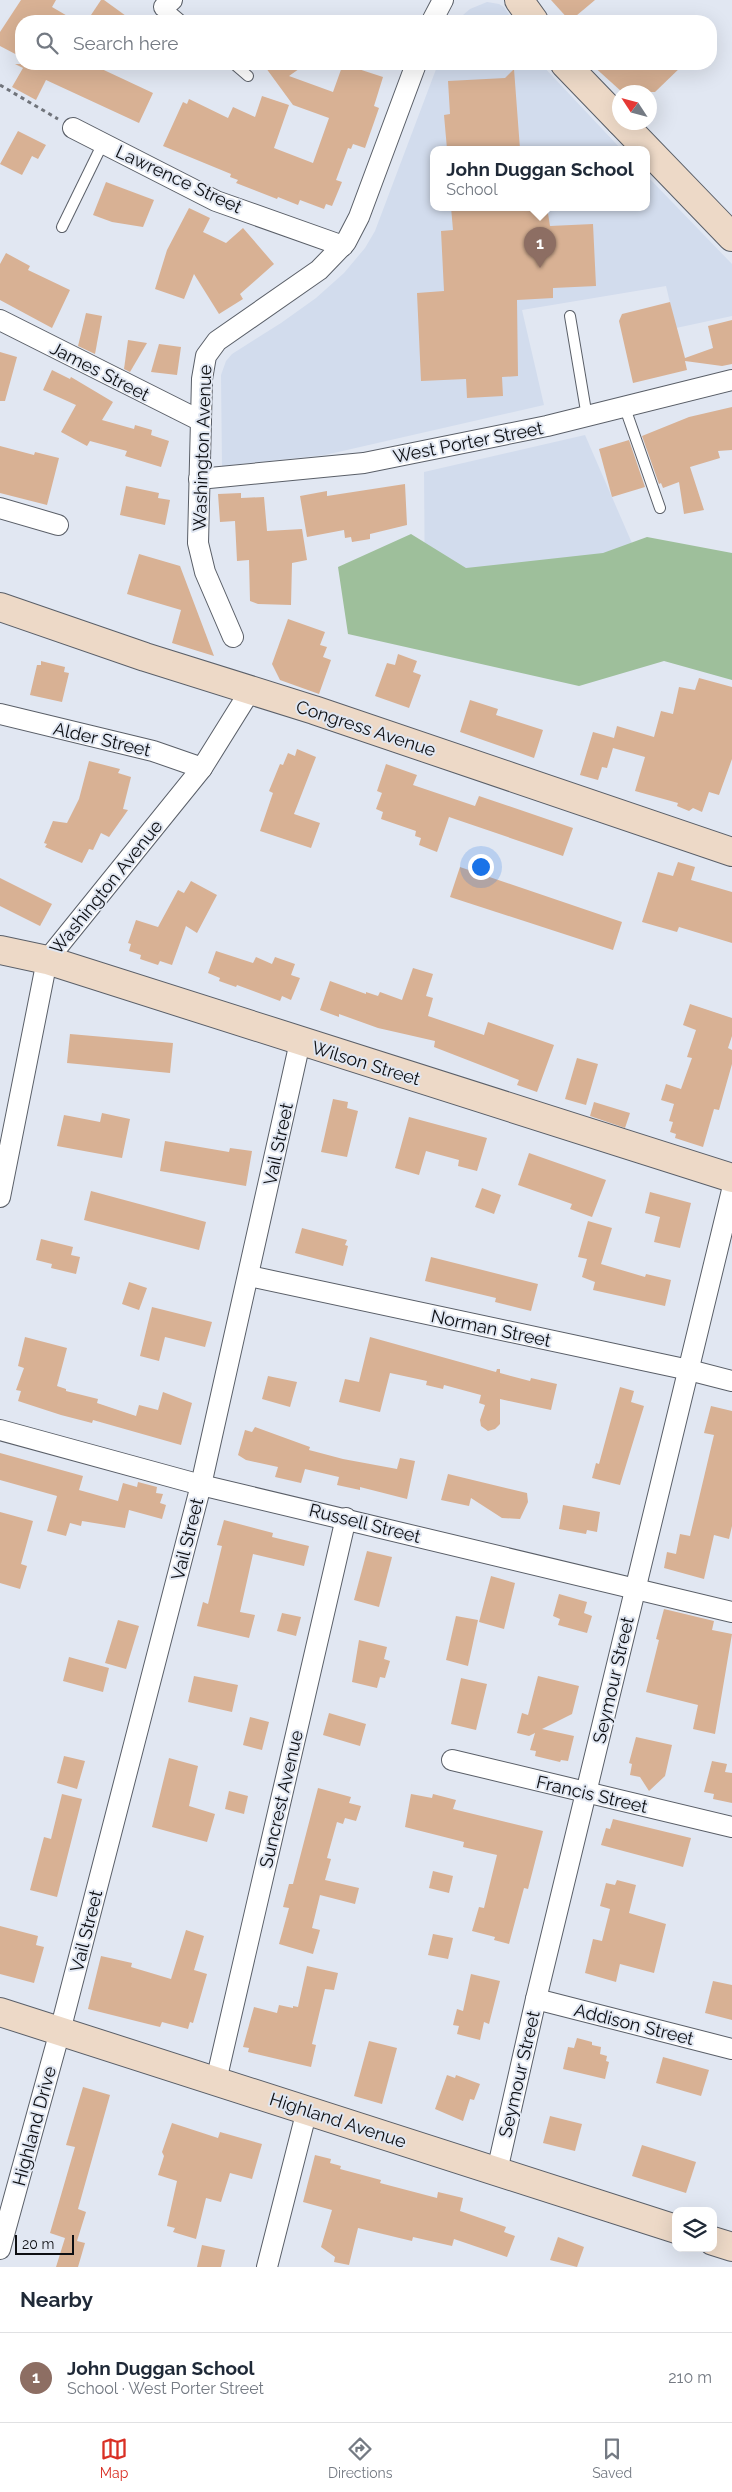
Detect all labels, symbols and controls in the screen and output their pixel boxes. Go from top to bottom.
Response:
search box [15,15,717,70]
icon: search [33,29,61,57]
text: Search here [73,32,179,54]
north arrow [612,85,657,130]
street label: Lawrence Street [113,141,245,217]
popup [430,146,650,211]
text: John Duggan School [446,158,634,180]
text: School [446,180,497,199]
pin: 1 [524,227,556,268]
street label: James Street [47,337,153,405]
street label: Washington Avenue [189,364,215,532]
street label: West Porter Street [391,417,545,467]
street label: Congress Avenue [293,695,439,761]
street label: Alder Street [51,718,153,760]
street label: Washington Avenue [45,815,167,958]
your location [468,854,494,880]
street label: Wilson Street [309,1037,423,1089]
street label: Vail Street [259,1101,297,1187]
street label: Norman Street [429,1305,553,1351]
street label: Vail Street [167,1496,207,1582]
street label: Russell Street [307,1499,423,1547]
street label: Seymour Street [588,1615,638,1745]
street label: Suncrest Avenue [255,1728,307,1870]
street label: Francis Street [534,1771,650,1817]
street label: Vail Street [66,1888,106,1974]
street label: Addison Street [572,1999,696,2049]
street label: Seymour Street [494,2009,544,2139]
street label: Highland Drive [8,2064,60,2188]
street label: Highland Avenue [267,2088,409,2152]
map controls [672,2207,717,2252]
button: layers [672,2207,717,2252]
scale bar [15,2232,74,2255]
text: 20 m [22,2236,54,2252]
text: Nearby [20,2287,93,2312]
text: John Duggan School [67,2357,254,2379]
text: 1 [32,2368,40,2387]
text: 210 m [668,2368,712,2387]
text: School · West Porter Street [67,2379,264,2398]
tab: Map [100,2435,128,2481]
tab: Directions [328,2435,393,2481]
tab: Saved [592,2435,632,2481]

